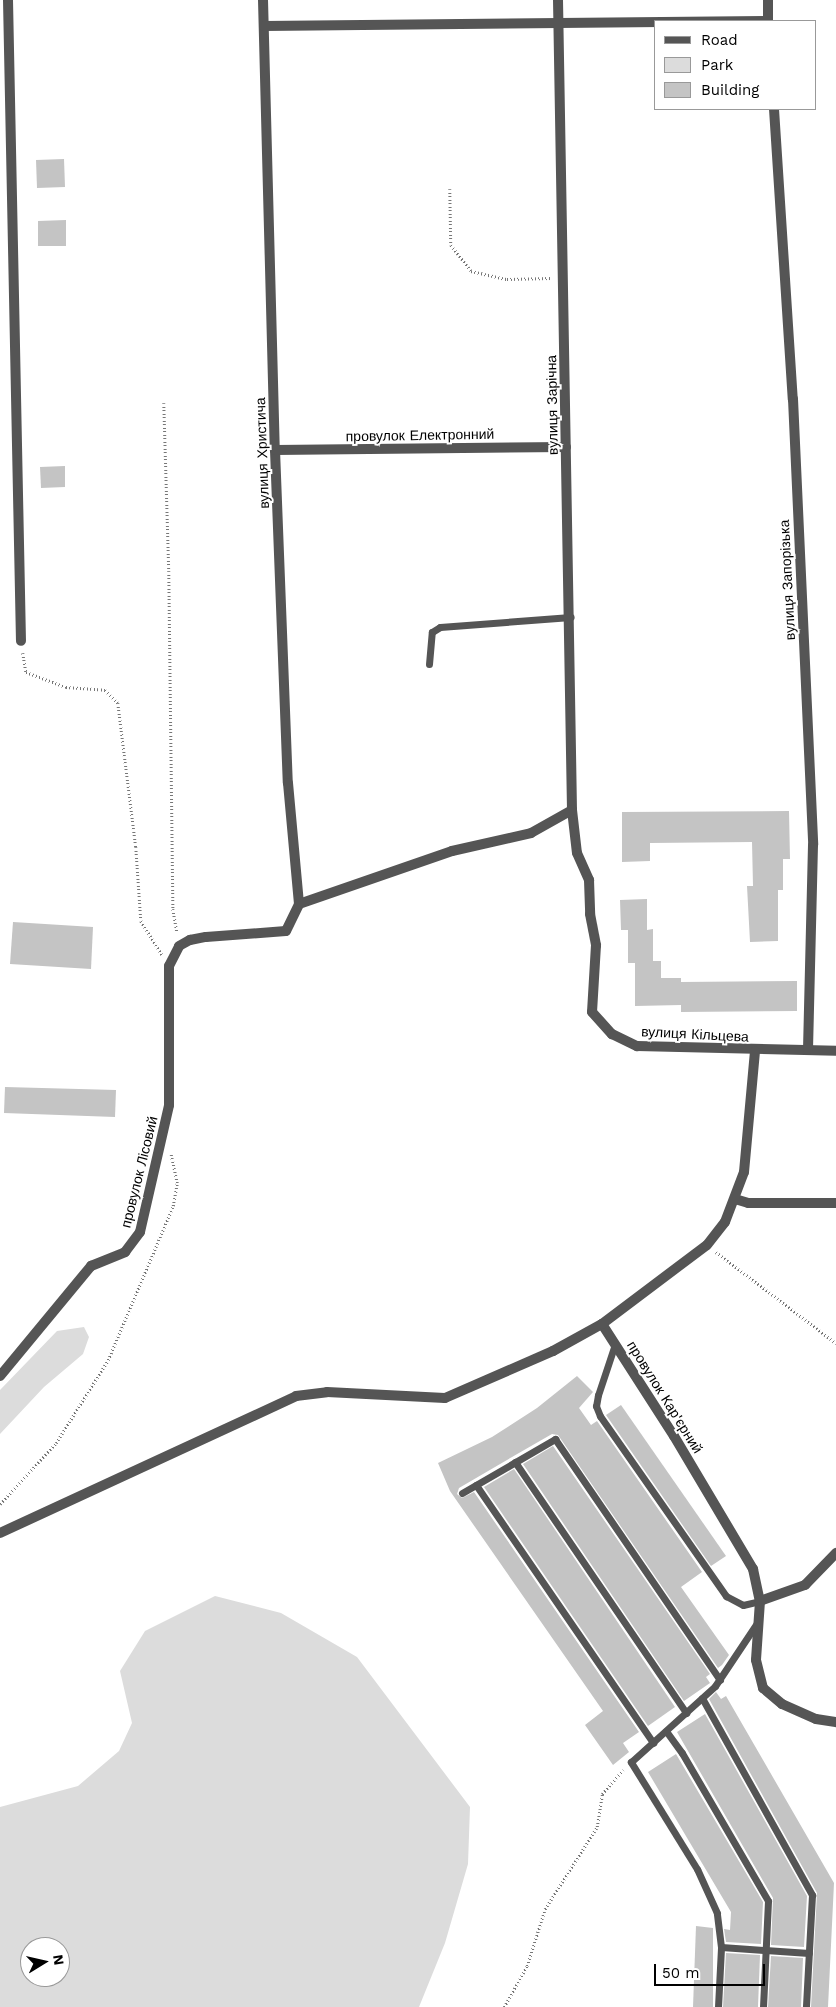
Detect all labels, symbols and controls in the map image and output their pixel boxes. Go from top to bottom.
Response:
legend [654,20,816,110]
text: Road [701,31,738,49]
text: Park [701,56,733,74]
text: Building [701,81,759,99]
street label: вулиця Зарічна [543,355,561,455]
street label: вулиця Христича [252,397,272,509]
street label: провулок Електронний [346,425,494,445]
street label: вулиця Запорізька [775,519,799,641]
street label: вулиця Кільцева [641,1023,749,1045]
street label: провулок Лісовий [117,1115,161,1229]
street label: провулок Кар'єрний [624,1338,706,1456]
north arrow [20,1937,70,1987]
text: N [50,1953,68,1966]
scale bar [656,1954,767,1986]
text: 50 m [662,1964,699,1982]

